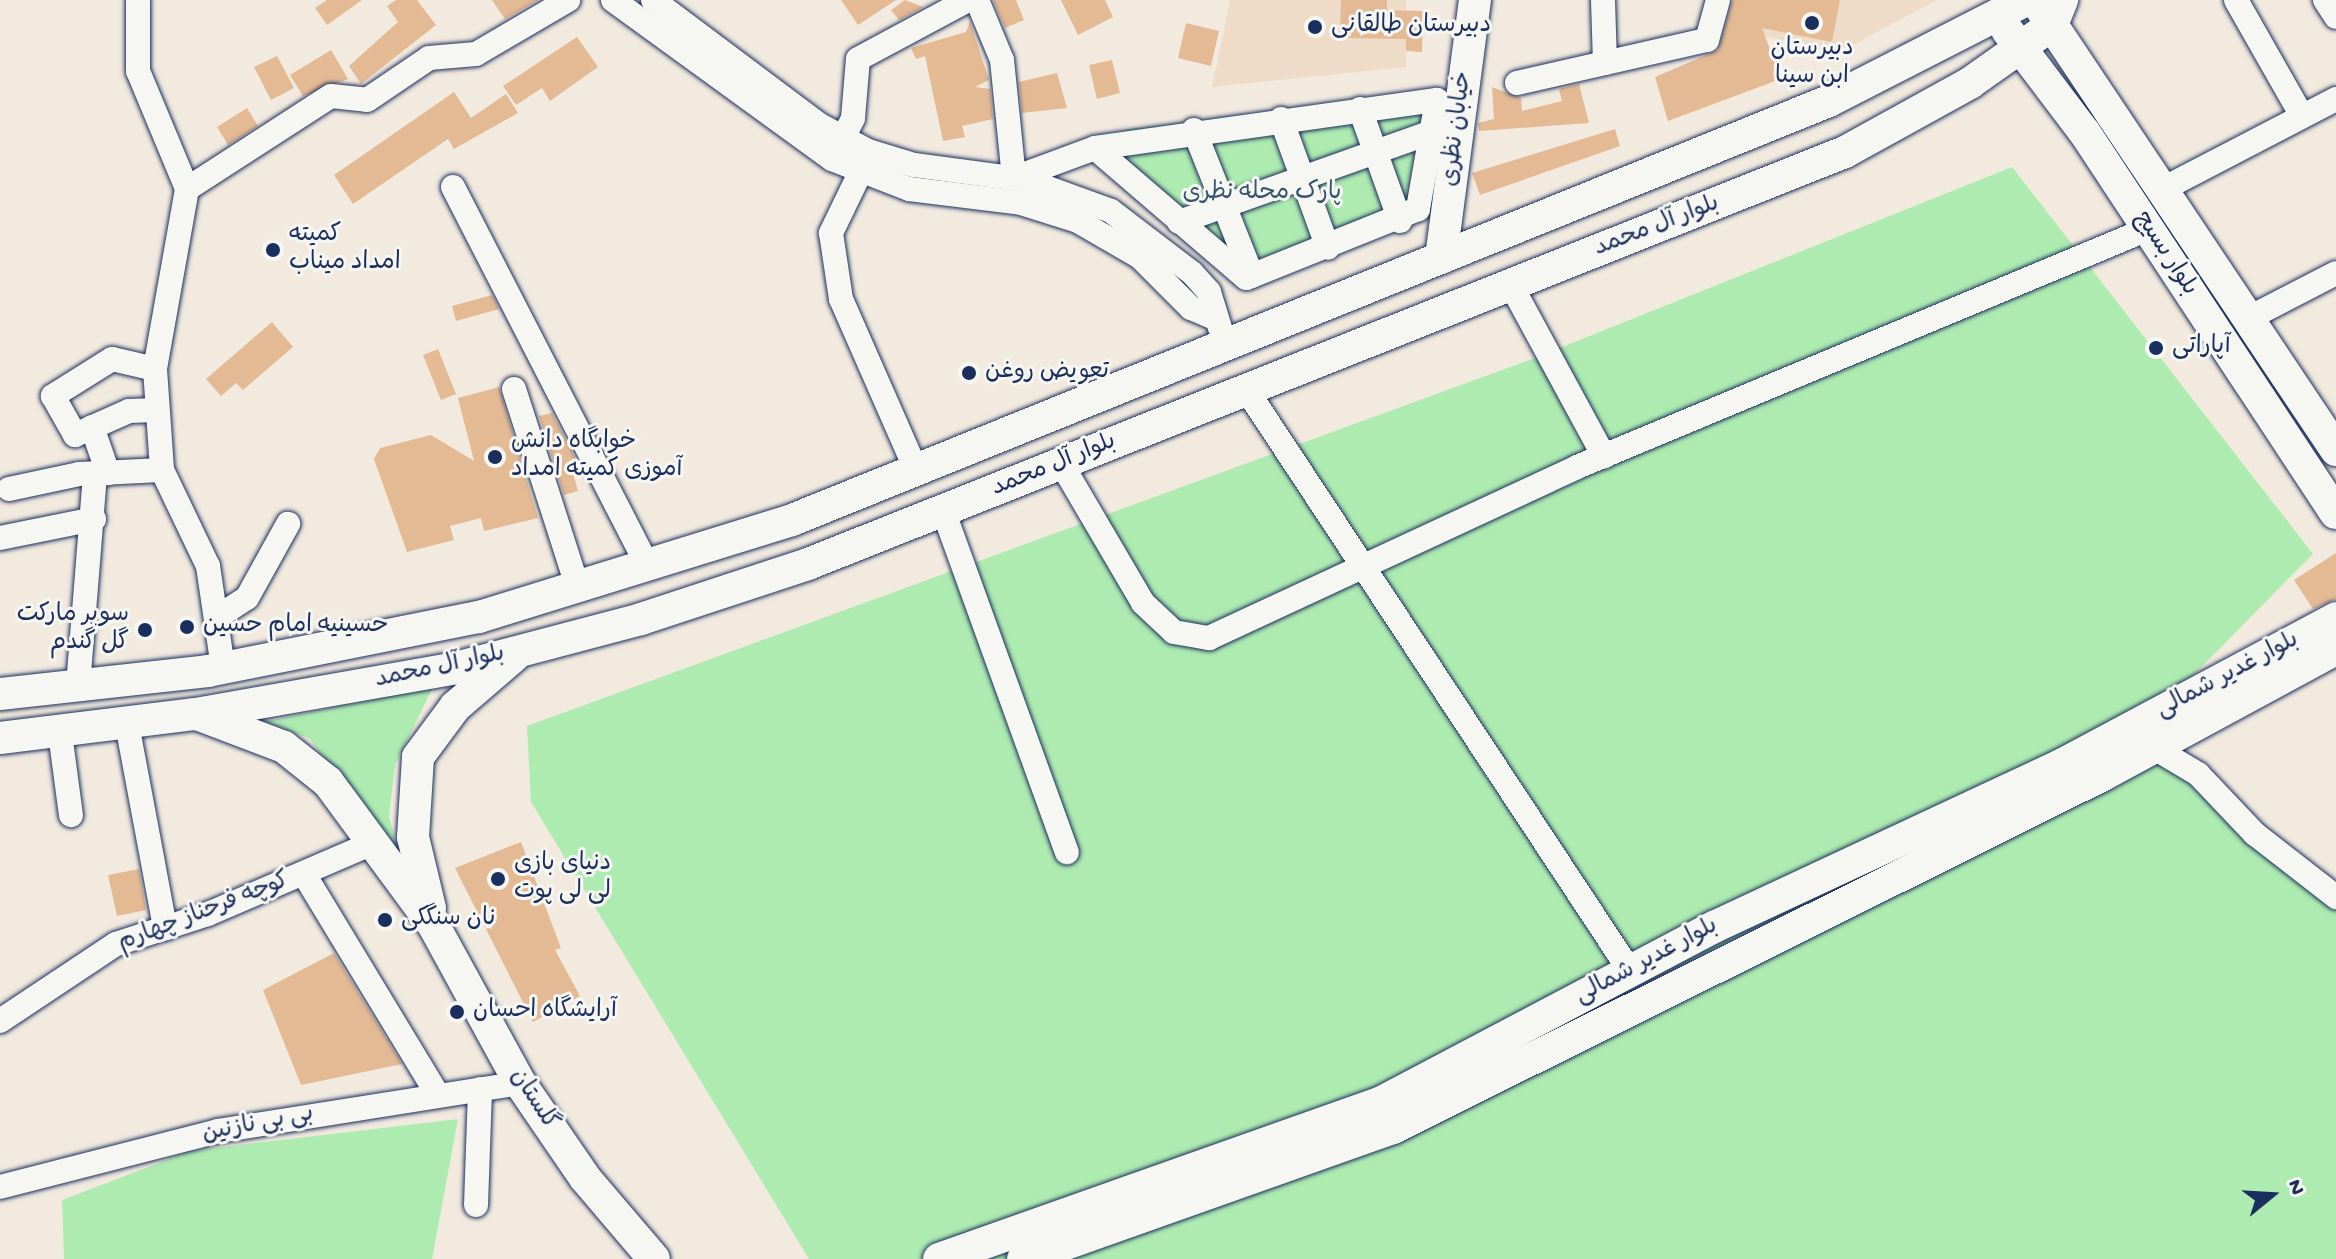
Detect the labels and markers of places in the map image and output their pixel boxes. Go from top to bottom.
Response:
place label: دبیرستان طالقانی [1331,13,1491,41]
marker: دبیرستان ابن سینا [1803,14,1821,32]
marker: دبیرستان طالقانی [1306,18,1324,36]
place label: دبیرستان ابن سینا [1770,36,1854,92]
place label: کمیته امداد میناب [289,222,401,278]
marker: کمیته امداد میناب [264,241,282,259]
place label: آپاراتی [2172,334,2231,362]
marker: آپاراتی [2147,339,2165,357]
place label: تعویض روغن [985,359,1109,387]
marker: تعویض روغن [960,364,978,382]
place label: خوابگاه دانش آموزی کمیته امداد [511,429,682,485]
marker: خوابگاه دانش آموزی کمیته امداد [486,448,504,466]
place label: سوپر مارکت گل گندم [17,602,129,658]
place label: حسینیه امام حسین [203,613,388,641]
marker: حسینیه امام حسین [178,618,196,636]
marker: سوپر مارکت گل گندم [136,621,154,639]
place label: دنیای بازی لی لی پوت [514,851,611,907]
marker: دنیای بازی لی لی پوت [489,870,507,888]
place label: نان سنگکی [401,906,495,934]
marker: نان سنگکی [376,911,394,929]
place label: آرایشگاه احسان [473,998,617,1026]
marker: آرایشگاه احسان [448,1003,466,1021]

